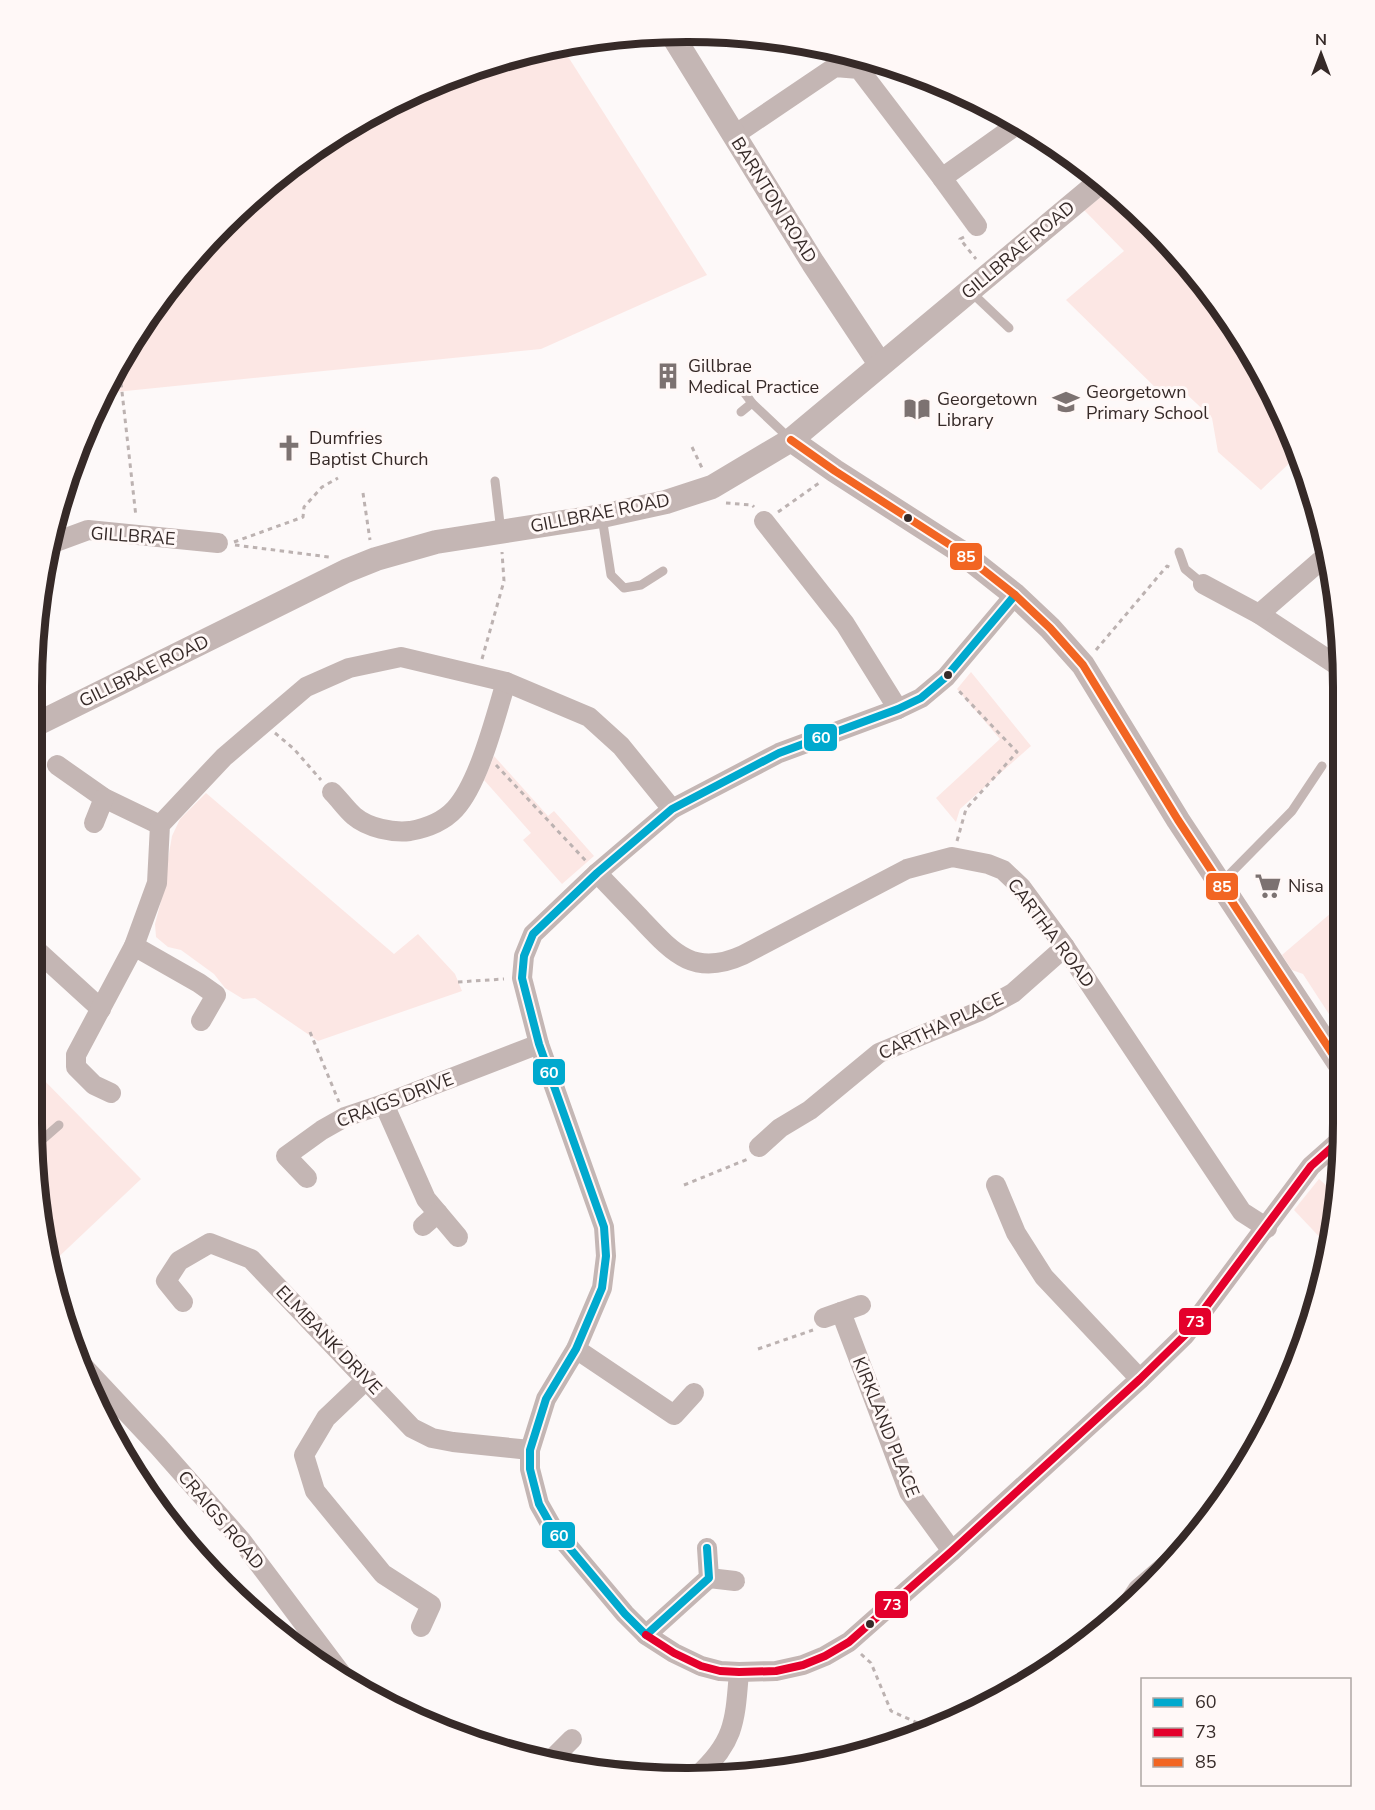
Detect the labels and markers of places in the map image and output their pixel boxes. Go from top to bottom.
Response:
place label: Gillbrae Medical Practice [688,354,819,399]
building icon: Gillbrae Medical Practice [653,361,683,391]
place label: Georgetown Primary School [1086,380,1209,425]
place label: Georgetown Library [937,387,1038,432]
school or university icon: Georgetown Primary School [1051,387,1081,417]
library icon: Georgetown Library [902,394,932,424]
place label: Dumfries Baptist Church [309,426,428,471]
church icon: Dumfries Baptist Church [274,433,304,463]
unlabelled marker [902,512,914,524]
unlabelled marker [942,669,954,681]
supermarket icon: Nisa [1253,871,1283,901]
place label: Nisa [1288,874,1324,898]
unlabelled marker [864,1618,876,1630]

